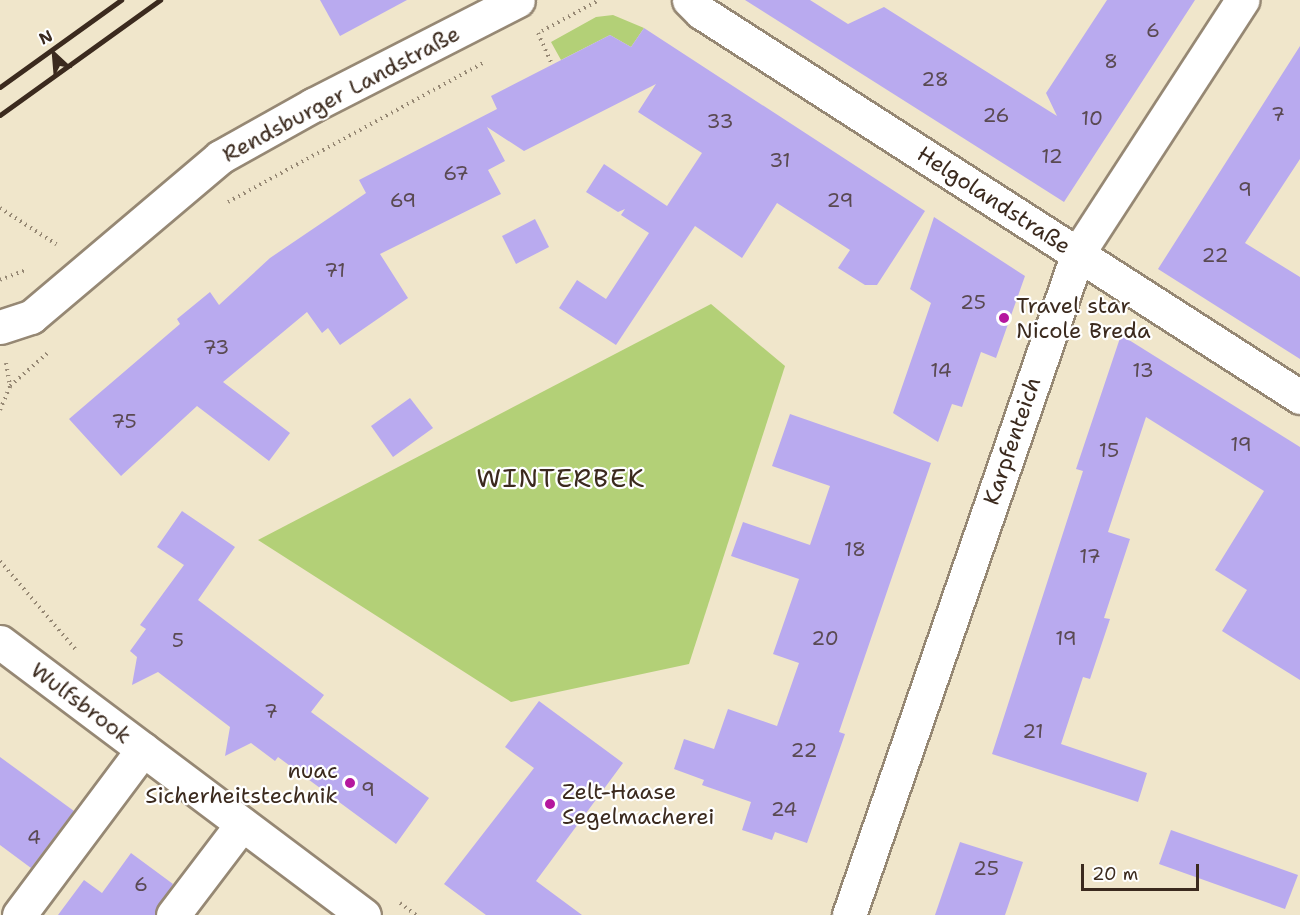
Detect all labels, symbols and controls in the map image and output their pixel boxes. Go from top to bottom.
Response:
house number: 6 [1146,18,1160,42]
street label: Rendsburger Landstraße [218,20,464,168]
north arrow [24,24,84,84]
text: N [36,25,56,50]
house number: 8 [1104,49,1118,73]
house number: 28 [921,67,949,91]
house number: 7 [1271,102,1285,126]
house number: 26 [982,103,1010,127]
house number: 10 [1081,106,1103,130]
house number: 33 [707,109,733,133]
street label: Helgolandstraße [912,141,1076,259]
house number: 12 [1041,144,1063,168]
house number: 31 [769,148,791,172]
house number: 67 [443,161,469,185]
house number: 9 [1238,177,1252,201]
house number: 69 [390,188,416,212]
house number: 29 [827,188,853,212]
house number: 22 [1202,243,1228,267]
house number: 71 [324,258,346,282]
house number: 25 [960,290,986,314]
place label: Travel star Nicole Breda [1016,292,1151,344]
marker: Travel star Nicole Breda [997,311,1011,325]
house number: 73 [203,335,229,359]
house number: 14 [930,358,952,382]
house number: 13 [1132,358,1154,382]
street label: Karpfenteich [978,374,1046,508]
house number: 75 [111,409,137,433]
house number: 19 [1230,432,1252,456]
house number: 15 [1099,438,1119,462]
district label: WINTERBEK [476,462,646,494]
house number: 18 [844,537,866,561]
house number: 17 [1079,544,1101,568]
house number: 20 [811,626,839,650]
house number: 19 [1055,626,1077,650]
house number: 5 [172,628,184,652]
street label: Wulfsbrook [26,657,136,749]
house number: 7 [264,699,278,723]
house number: 21 [1022,719,1044,743]
house number: 22 [791,738,817,762]
place label: nuac Sicherheitstechnik [145,757,338,808]
marker: nuac Sicherheitstechnik [343,776,357,790]
house number: 9 [361,777,375,801]
place label: Zelt-Haase Segelmacherei [562,778,715,830]
marker: Zelt-Haase Segelmacherei [543,797,557,811]
house number: 24 [771,797,797,821]
house number: 4 [27,825,41,849]
scale bar [1084,852,1202,890]
house number: 25 [973,856,999,880]
text: 20 m [1092,862,1138,886]
house number: 6 [134,872,148,896]

